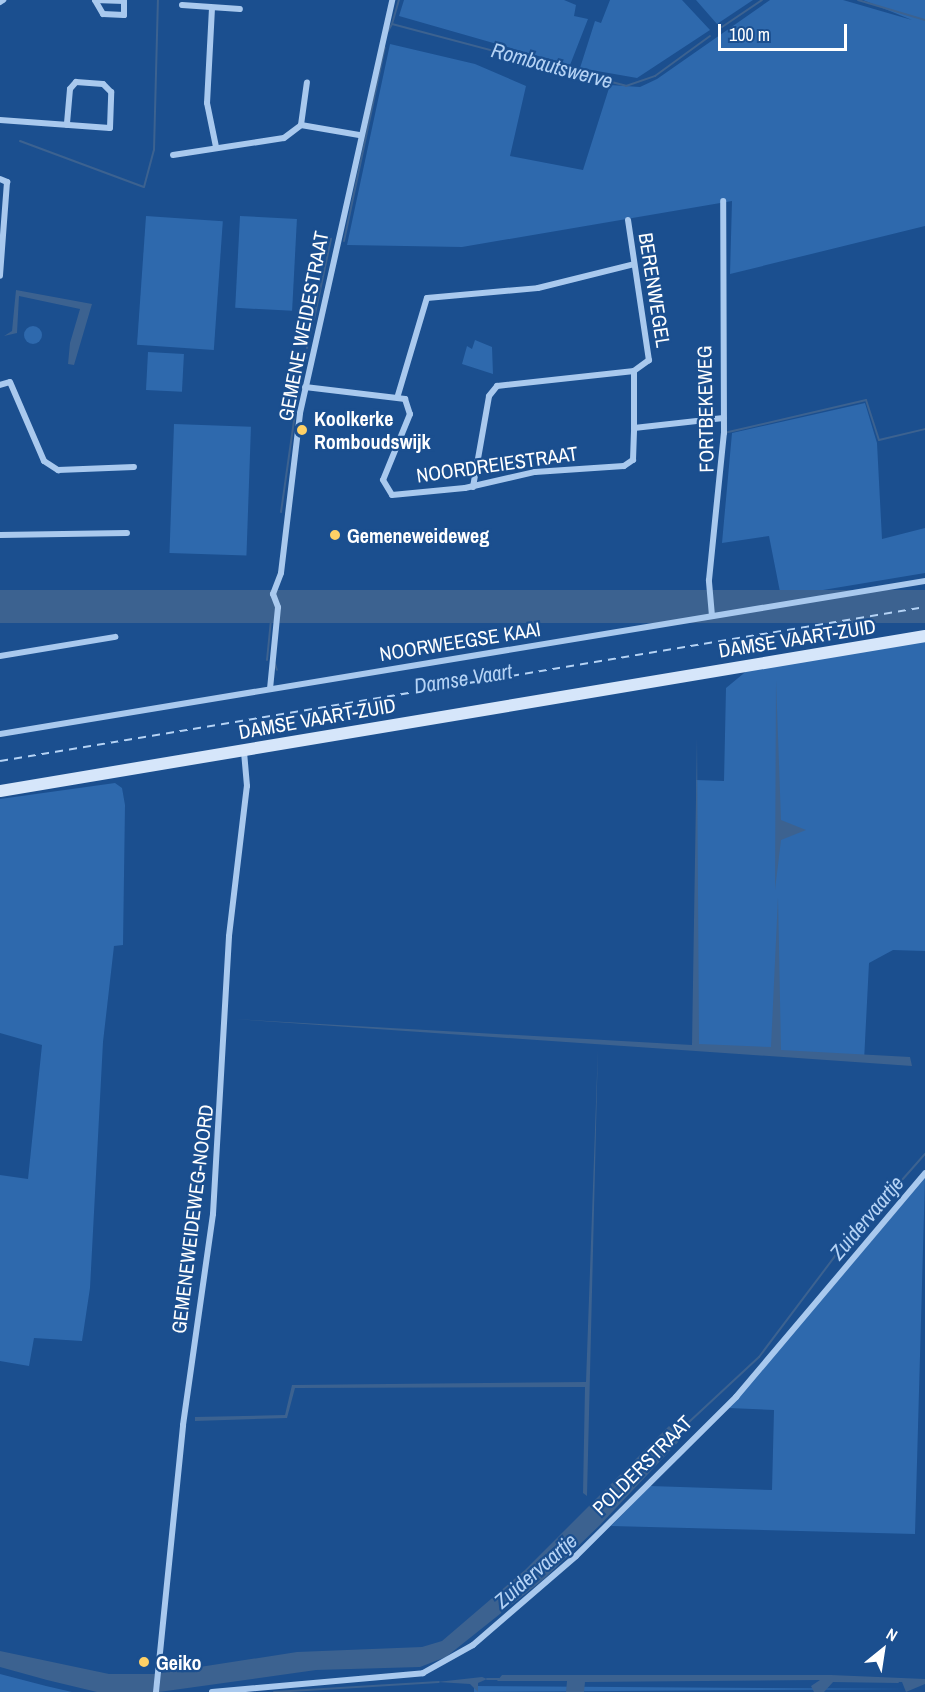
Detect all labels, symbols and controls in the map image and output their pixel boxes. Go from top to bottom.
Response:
scale bar [721,12,850,50]
text: 100 m [729,22,770,47]
water label: Rombautswerve [489,38,615,94]
street label: GEMENE WEIDESTRAAT [273,229,333,423]
street label: BERENWEGEL [634,231,676,349]
street label: FORTBEKEWEG [692,345,718,473]
place label: Koolkerke Romboudswijk [314,406,431,453]
marker: Koolkerke Romboudswijk [295,423,309,437]
street label: NOORDREIESTRAAT [415,441,579,487]
place label: Gemeneweideweg [347,523,489,547]
marker: Gemeneweideweg [328,528,342,542]
street label: DAMSE VAART-ZUID [717,614,877,662]
street label: NOORWEEGSE KAAI [378,616,542,666]
water label: Damse Vaart [412,659,514,699]
street label: DAMSE VAART-ZUID [237,692,397,744]
street label: GEMENEWEIDEWEG-NOORD [166,1103,218,1335]
water label: Zuidervaartje [825,1171,909,1265]
street label: POLDERSTRAAT [587,1410,697,1520]
water label: Zuidervaartje [489,1528,583,1614]
north arrow [853,1620,913,1680]
text: N [882,1623,902,1646]
place label: Geiko [156,1650,202,1674]
marker: Geiko [137,1655,151,1669]

